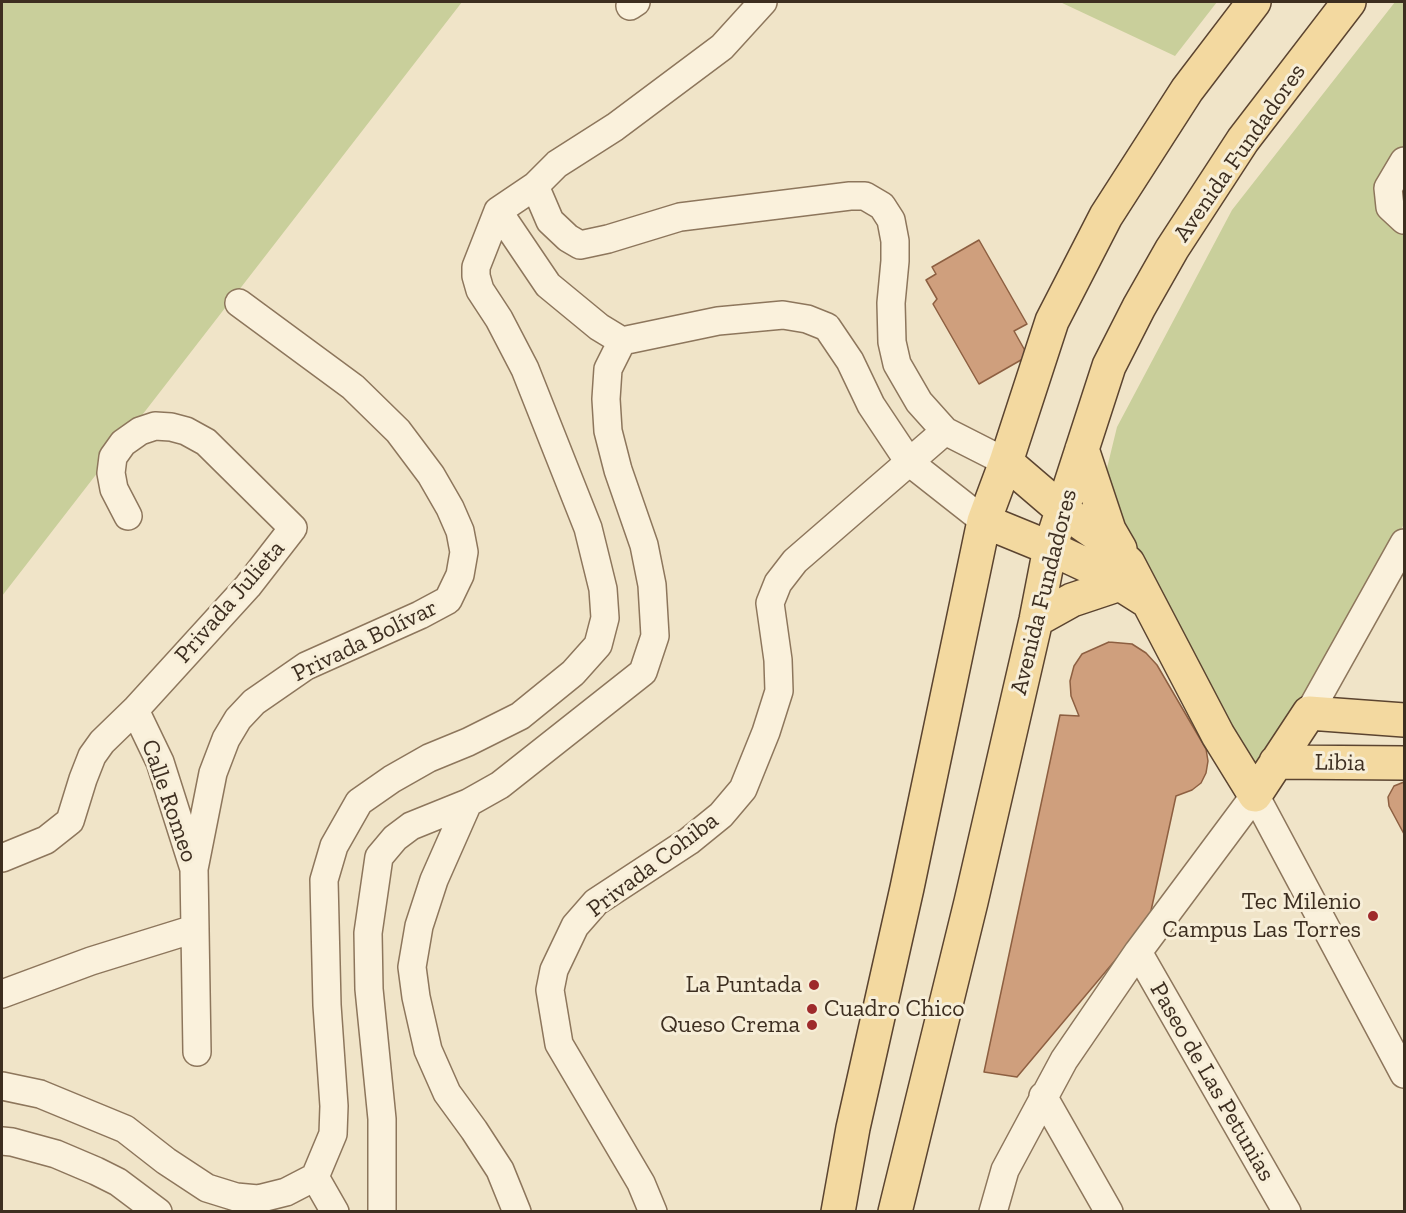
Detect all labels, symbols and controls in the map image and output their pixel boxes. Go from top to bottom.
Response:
street label: Avenida Fundadores [1168,58,1312,248]
street label: Avenida Fundadores [1005,486,1083,698]
street label: Privada Julieta [169,535,291,669]
street label: Privada Bolívar [288,593,442,689]
street label: Calle Romeo [135,736,203,866]
street label: Libia [1314,748,1366,778]
street label: Privada Cohiba [582,806,724,924]
place label: Tec Milenio Campus Las Torres [1162,888,1361,944]
marker: Tec Milenio Campus Las Torres [1366,909,1380,923]
place label: La Puntada [686,971,802,999]
street label: Paseo de Las Petunias [1143,977,1281,1187]
marker: La Puntada [807,978,821,992]
place label: Cuadro Chico [824,995,965,1023]
marker: Cuadro Chico [805,1002,819,1016]
place label: Queso Crema [660,1011,800,1039]
marker: Queso Crema [805,1018,819,1032]

